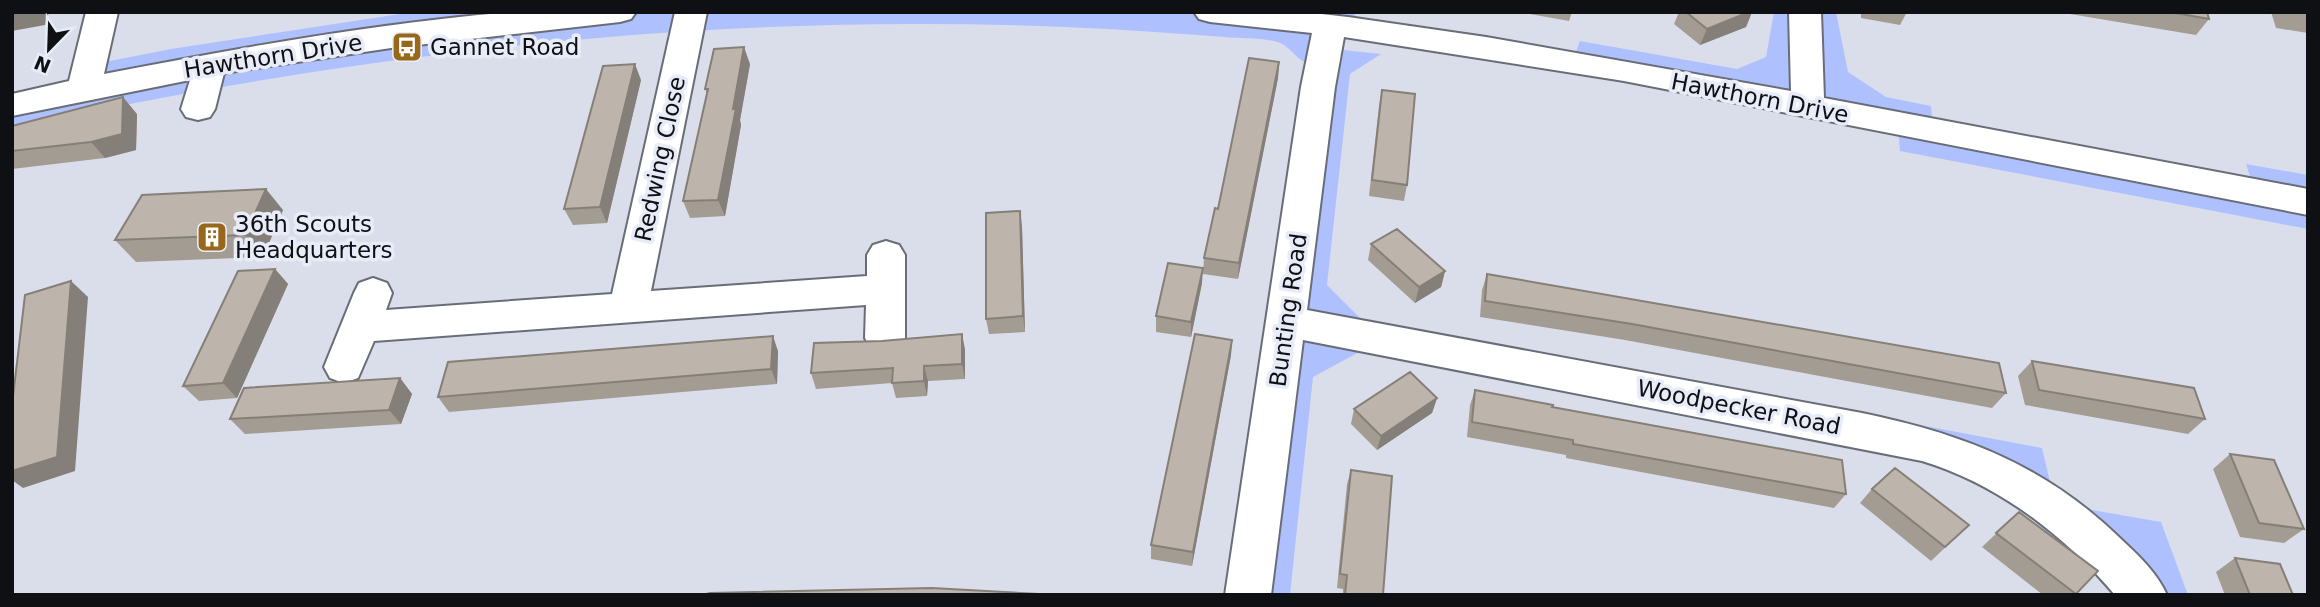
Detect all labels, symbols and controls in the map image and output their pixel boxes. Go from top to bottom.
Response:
north arrow [14,14,84,84]
street label: Hawthorn Drive [182,29,364,83]
bus stop icon: Gannet Road [390,30,424,64]
place label: Gannet Road [430,34,579,60]
text: N [31,51,54,78]
street label: Hawthorn Drive [1669,68,1851,128]
street label: Redwing Close [630,74,690,244]
place label: 36th Scouts Headquarters [235,211,392,263]
building icon: 36th Scouts Headquarters [195,220,229,254]
street label: Bunting Road [1264,232,1312,388]
street label: Woodpecker Road [1635,375,1843,439]

